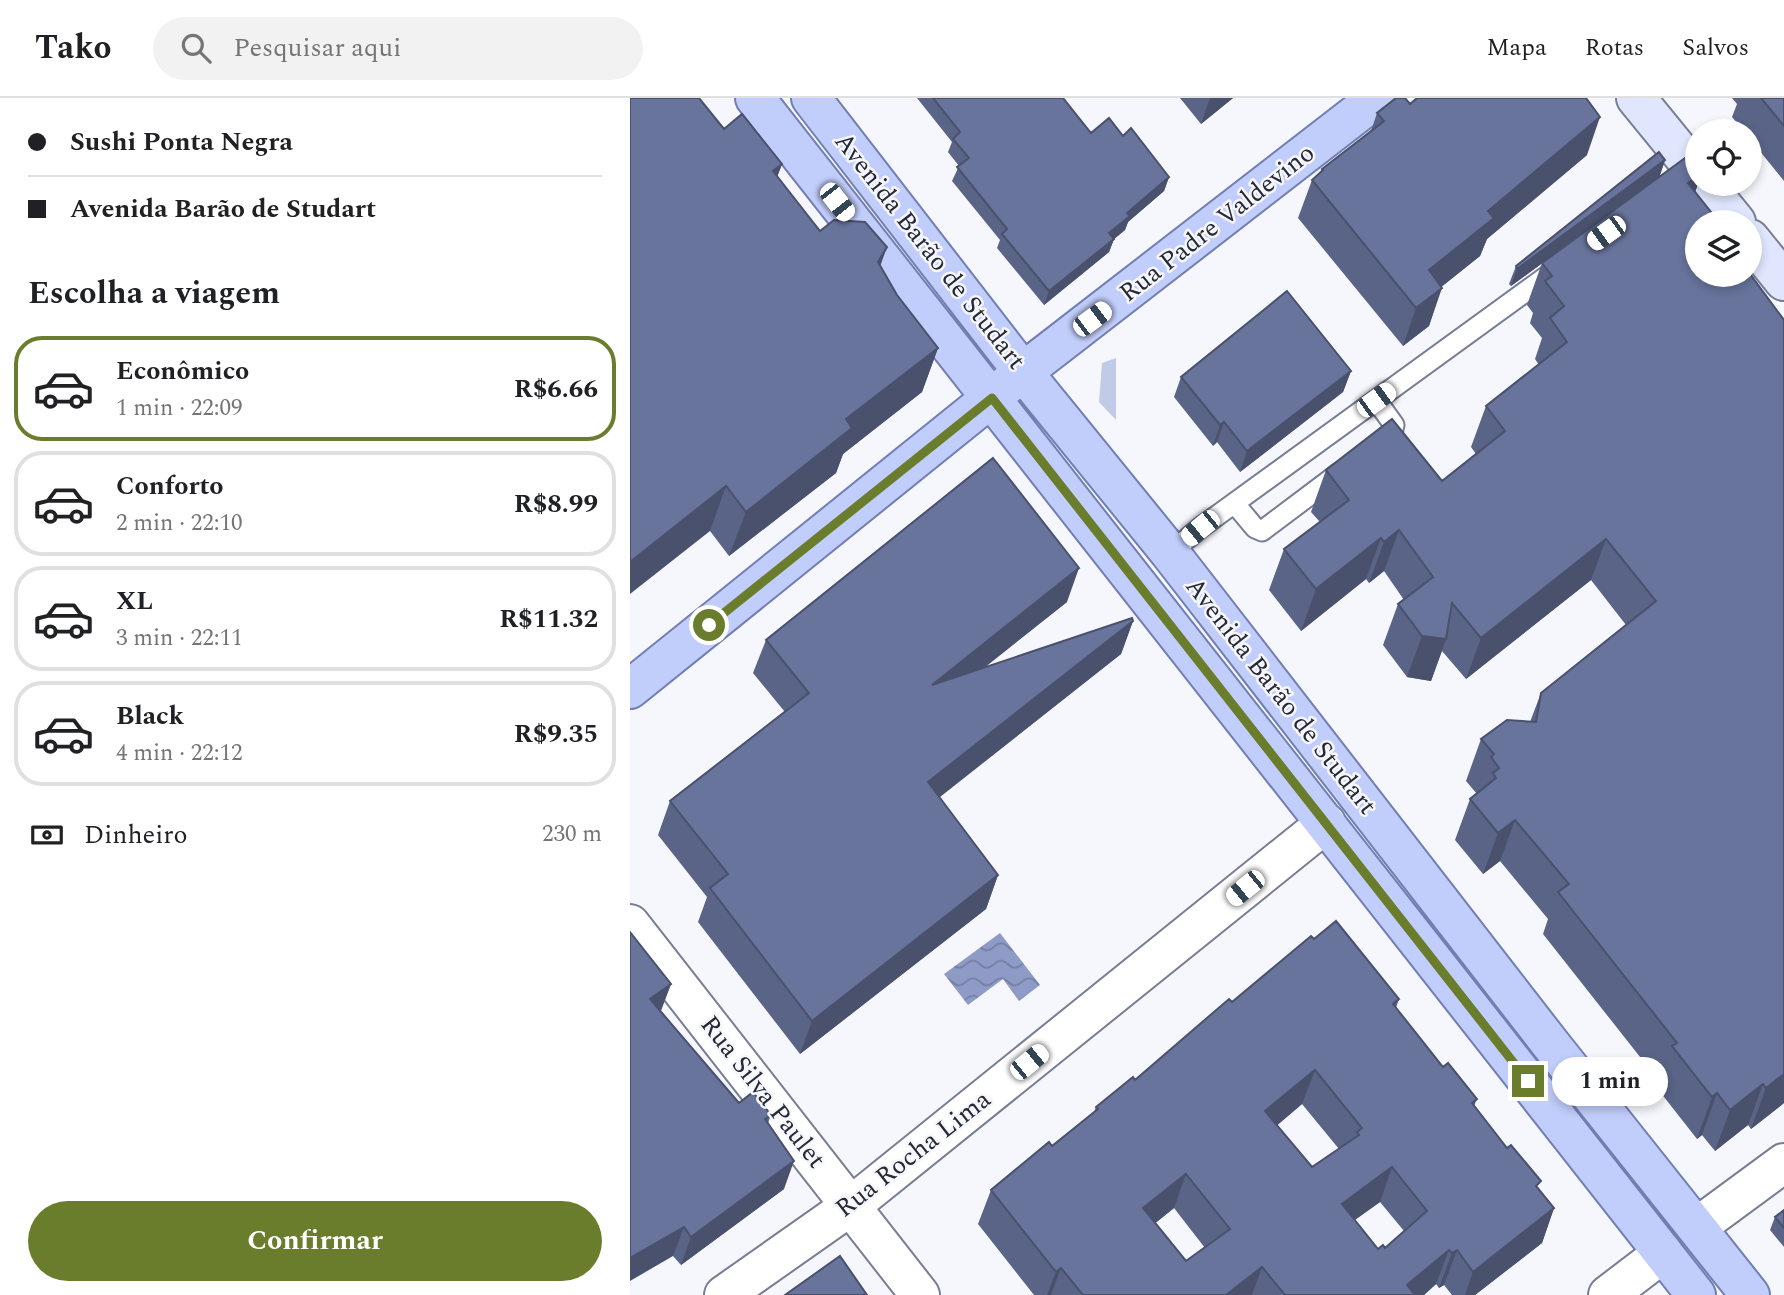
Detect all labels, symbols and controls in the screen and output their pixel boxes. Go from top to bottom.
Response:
search box [153,17,643,80]
text: Tako [35,23,111,73]
text: Pesquisar aqui [233,28,401,68]
icon: search [177,29,215,67]
text: Mapa [1487,30,1547,66]
text: Rotas [1585,30,1644,66]
text: Salvos [1682,30,1749,66]
map controls [1685,119,1762,287]
button: locate [1685,119,1762,196]
text: Sushi Ponta Negra [70,122,293,162]
street label: Avenida Barão de Studart [824,124,1036,378]
street label: Rua Padre Valdevino [1111,134,1323,312]
car [816,179,859,225]
text: Avenida Barão de Studart [70,189,376,229]
button: layers [1685,210,1762,287]
car [1583,212,1630,254]
text: Escolha a viagem [28,269,280,318]
car [1069,298,1116,340]
text: Econômico [116,351,249,391]
icon: car [32,357,95,420]
text: R$6.66 [514,369,598,409]
car [1353,379,1400,421]
text: 1 min · 22:09 [116,391,243,426]
text: Conforto [116,466,224,506]
icon: car [32,472,95,535]
text: R$8.99 [514,484,598,524]
text: 2 min · 22:10 [116,506,243,541]
car [1178,507,1223,549]
street label: Avenida Barão de Studart [1175,569,1387,823]
text: XL [116,581,153,621]
icon: car [32,587,95,650]
text: R$11.32 [499,599,598,639]
route start [693,609,725,641]
text: 3 min · 22:11 [116,621,243,656]
text: Black [116,696,184,736]
icon: car [32,702,95,765]
text: R$9.35 [514,714,598,754]
text: 4 min · 22:12 [116,736,243,771]
text: Dinheiro [84,815,188,855]
icon: cash [28,816,66,854]
text: 230 m [542,817,602,852]
car [1223,867,1268,909]
street label: Rua Silva Paulet [690,1007,836,1177]
car [1007,1041,1052,1083]
callout: 1 min [1552,1056,1668,1105]
text: 1 min [1579,1064,1641,1099]
route end [1512,1065,1544,1097]
street label: Rua Rocha Lima [826,1080,1000,1228]
button: Confirmar [28,1201,602,1281]

